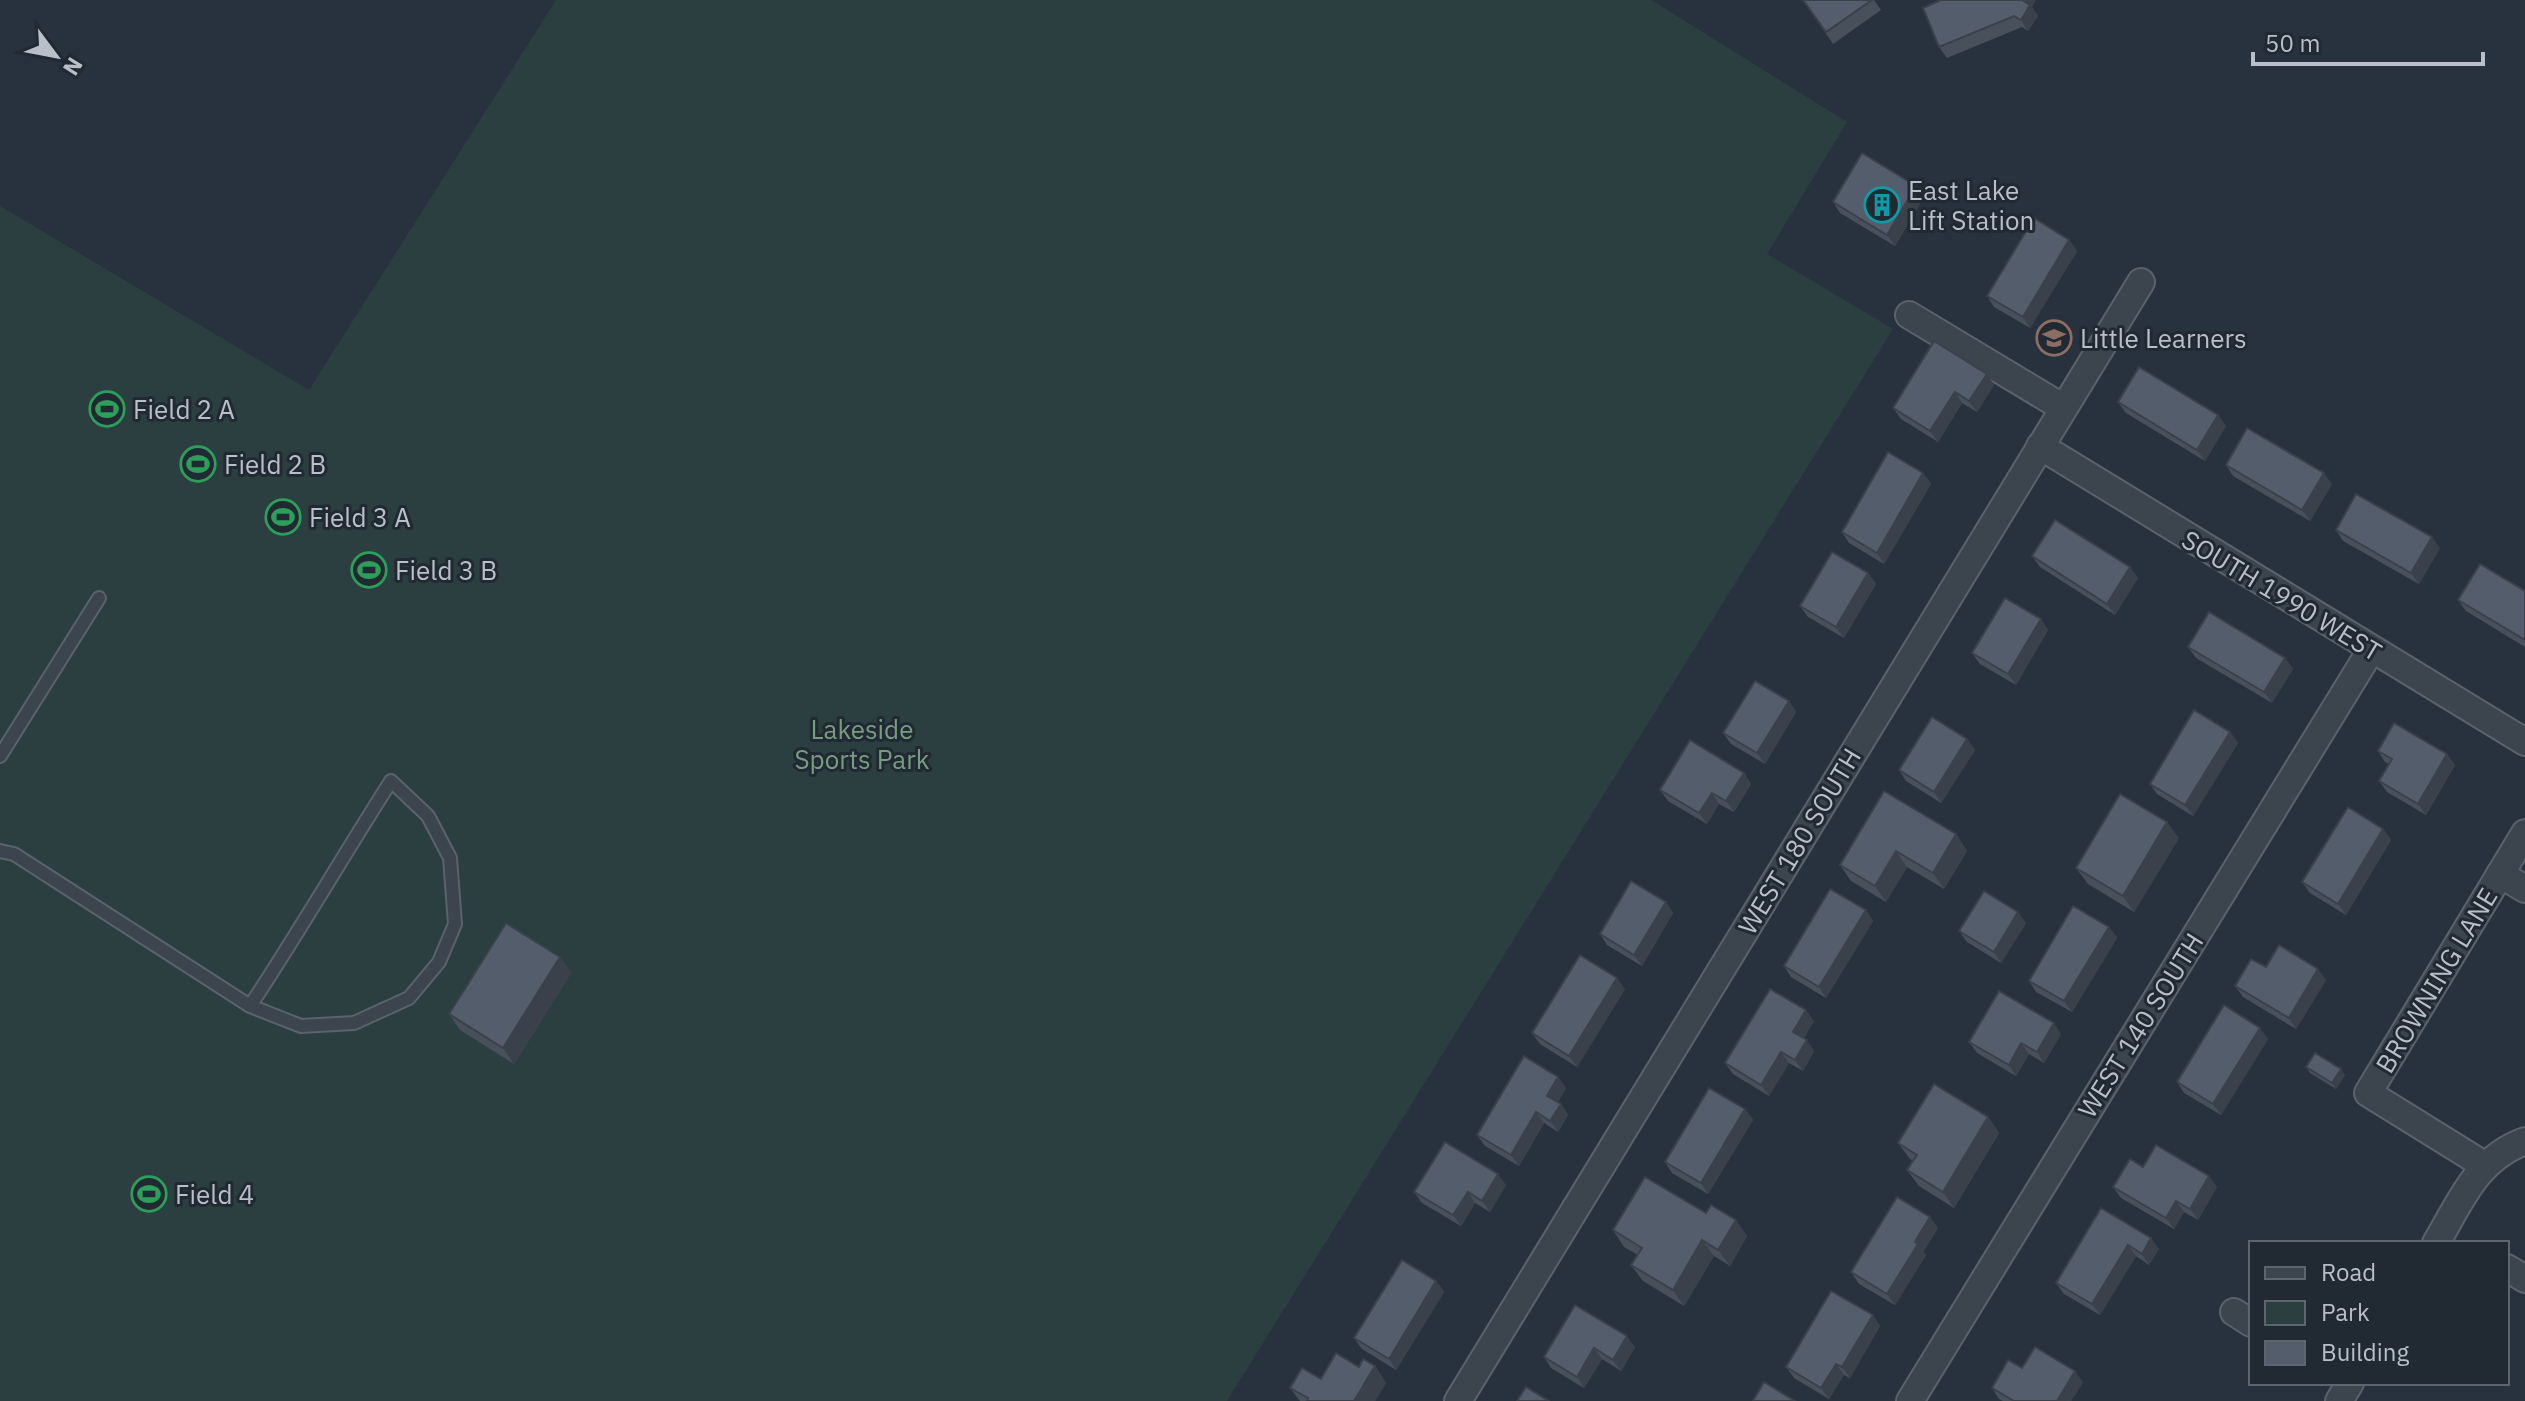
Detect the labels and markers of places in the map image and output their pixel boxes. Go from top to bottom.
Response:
place label: East Lake Lift Station [1908,173,2034,237]
building icon: East Lake Lift Station [1863,186,1901,224]
school or university icon: Little Learners [2035,319,2073,357]
place label: Little Learners [2080,321,2247,355]
sports icon: Field 2 A [88,390,126,428]
place label: Field 2 A [133,392,235,426]
sports icon: Field 2 B [179,445,217,483]
place label: Field 2 B [224,447,326,481]
sports icon: Field 3 A [264,498,302,536]
place label: Field 3 A [309,500,411,534]
sports icon: Field 3 B [350,551,388,589]
place label: Field 3 B [395,553,497,587]
sports icon: Field 4 [130,1175,168,1213]
place label: Field 4 [175,1177,254,1211]

